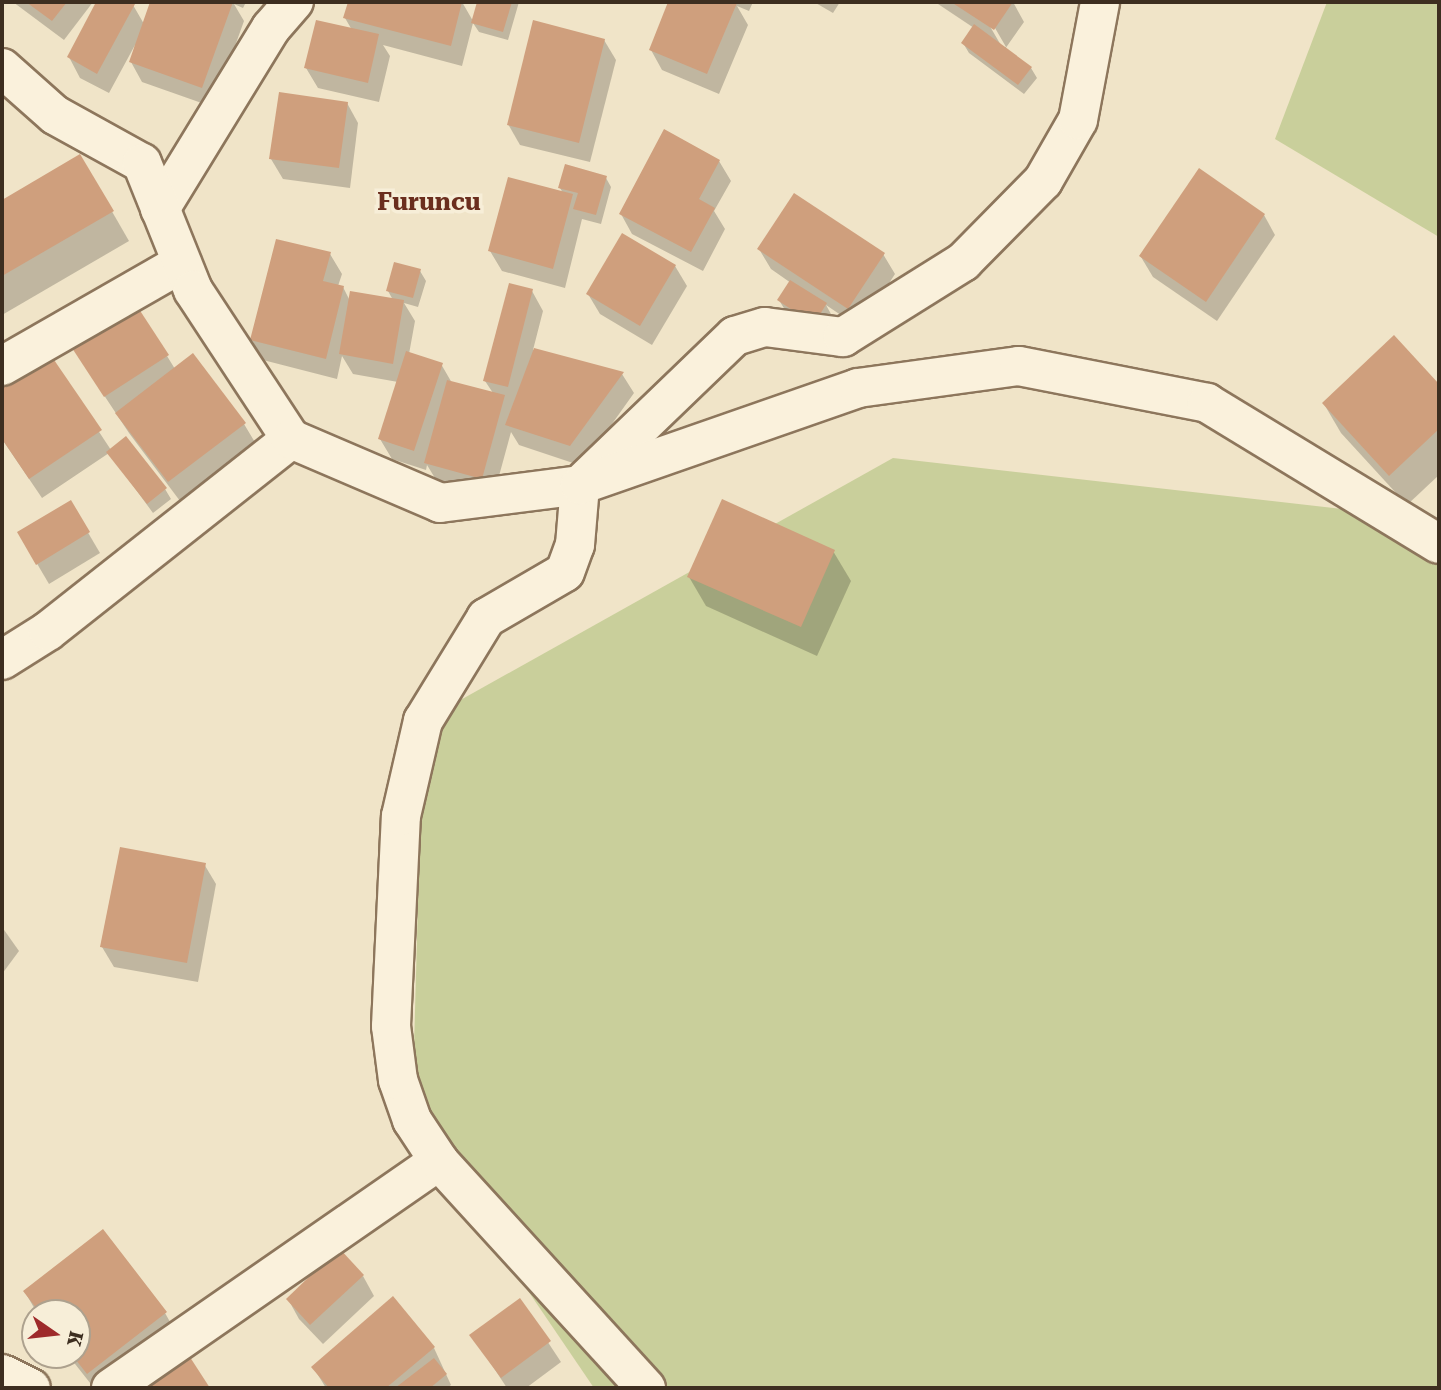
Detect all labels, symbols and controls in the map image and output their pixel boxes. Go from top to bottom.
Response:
district label: Furuncu [377,189,481,217]
north arrow [21,1299,91,1369]
text: K [62,1329,88,1349]

